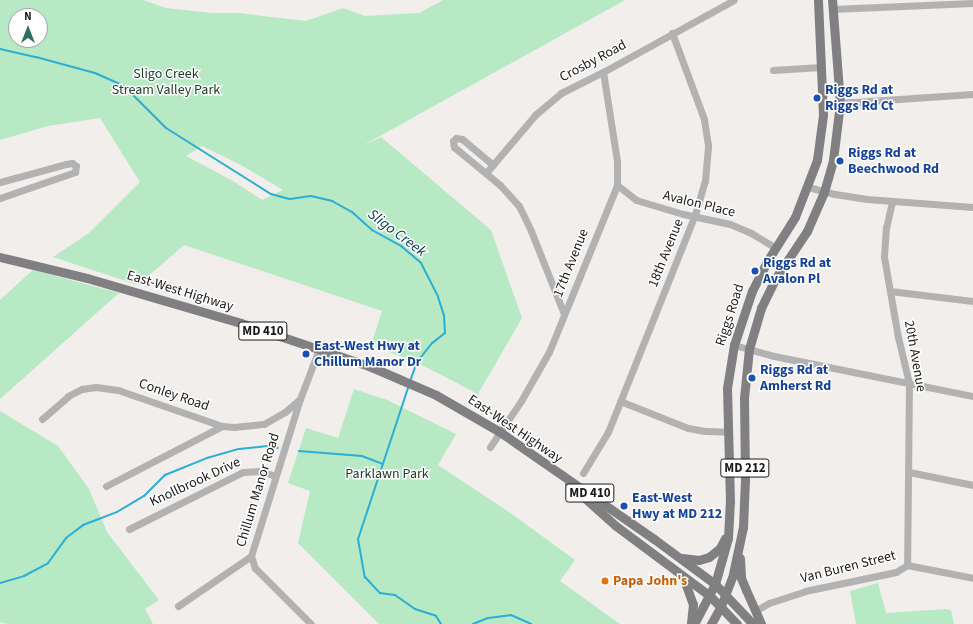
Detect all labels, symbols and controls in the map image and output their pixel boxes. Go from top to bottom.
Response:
north arrow [8,8,48,48]
text: N [24,9,32,24]
street label: Crosby Road [557,36,629,86]
park label: Sligo Creek Stream Valley Park [112,66,220,98]
place label: Riggs Rd at Riggs Rd Ct [825,82,894,114]
marker: Riggs Rd at Riggs Rd Ct [812,93,822,103]
place label: Riggs Rd at Beechwood Rd [848,145,939,178]
marker: Riggs Rd at Beechwood Rd [835,156,845,166]
street label: Avalon Place [661,187,737,221]
water label: Sligo Creek [364,205,430,261]
street label: 18th Avenue [645,216,687,290]
street label: 17th Avenue [550,226,592,300]
place label: Riggs Rd at Avalon Pl [763,255,831,288]
marker: Riggs Rd at Avalon Pl [750,266,760,276]
street label: East-West Highway [125,267,235,315]
street label: Riggs Road [712,282,748,348]
street label: 20th Avenue [900,319,930,393]
road number: MD 410 [238,320,288,342]
place label: East-West Hwy at Chillum Manor Dr [314,338,421,370]
marker: East-West Hwy at Chillum Manor Dr [301,349,311,359]
place label: Riggs Rd at Amherst Rd [760,362,831,394]
marker: Riggs Rd at Amherst Rd [747,373,757,383]
street label: Conley Road [137,375,211,415]
street label: East-West Highway [465,391,565,467]
street label: Chillum Manor Road [233,431,283,549]
street label: Knollbrook Drive [147,454,243,510]
road number: MD 212 [720,457,770,479]
park label: Parklawn Park [345,466,429,482]
road number: MD 410 [565,482,615,504]
place label: East-West Hwy at MD 212 [632,490,722,522]
marker: East-West Hwy at MD 212 [619,501,629,511]
street label: Van Buren Street [799,547,897,587]
place label: Papa John's [613,573,687,589]
marker: Papa John's [600,576,610,586]

